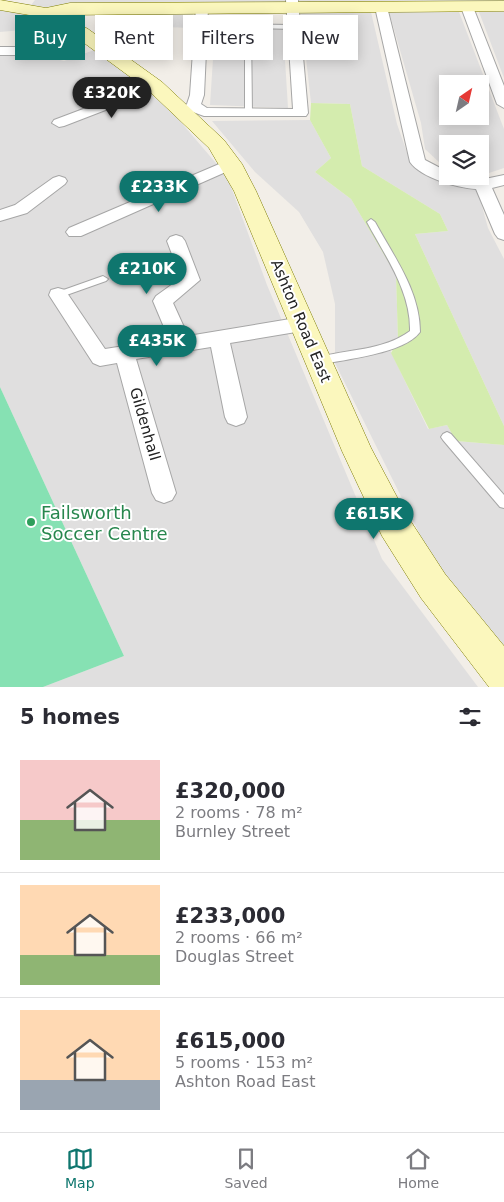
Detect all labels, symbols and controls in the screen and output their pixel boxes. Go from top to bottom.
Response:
chip: Buy [15,15,85,60]
chip: Rent [95,15,173,60]
chip: Filters [183,15,273,60]
chip: New [283,15,358,60]
north arrow [439,75,489,125]
map controls [439,75,489,185]
pin: £320K [77,76,147,119]
text: £320K [84,83,140,102]
button: layers [439,135,489,185]
pin: £233K [124,170,194,213]
text: £233K [131,177,187,196]
pin: £210K [112,252,182,295]
street label: Ashton Road East [267,257,335,385]
text: £210K [119,259,175,278]
pin: £435K [122,324,192,367]
text: £435K [129,331,185,350]
street label: Gildenhall [126,385,164,463]
pin: £615K [339,498,409,540]
place label: Failsworth Soccer Centre [41,502,168,544]
text: £615K [346,504,402,523]
marker: Failsworth Soccer Centre [25,516,37,528]
icon: filters [456,703,484,731]
text: 5 homes [20,705,120,729]
text: £320,000 [175,779,285,803]
icon: home [60,780,120,840]
text: 2 rooms · 78 m² [175,803,303,822]
text: Burnley Street [175,822,290,841]
text: £233,000 [175,904,285,928]
icon: home [60,905,120,965]
text: 2 rooms · 66 m² [175,928,303,947]
text: Douglas Street [175,947,294,966]
text: £615,000 [175,1029,285,1053]
icon: home [60,1030,120,1090]
text: 5 rooms · 153 m² [175,1053,313,1072]
text: Ashton Road East [175,1072,315,1091]
tab: Map [65,1145,95,1191]
tab: Saved [224,1145,268,1191]
tab: Home [398,1145,439,1191]

